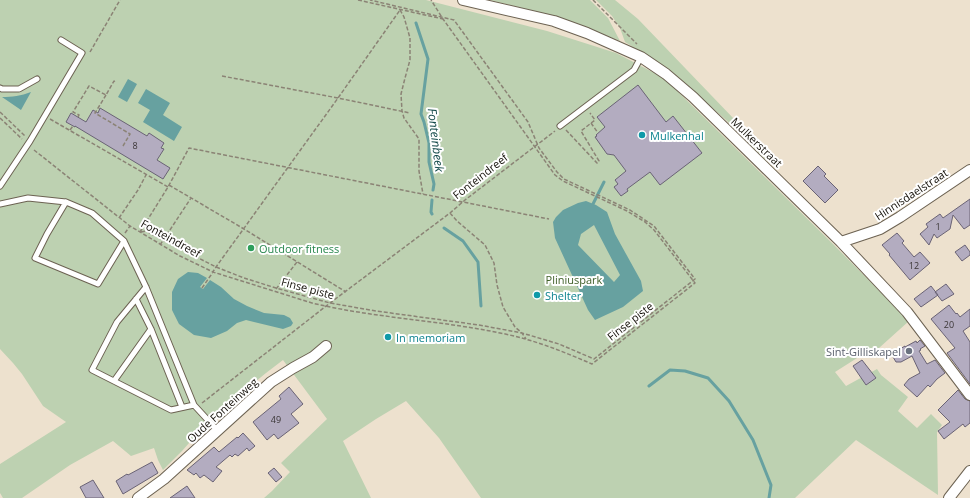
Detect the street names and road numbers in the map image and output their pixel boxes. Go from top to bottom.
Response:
street label: Mulkerstraat [728,114,786,170]
street label: Fonteindreef [449,149,512,202]
street label: Hinnisdaelstraat [872,165,950,223]
street label: Fonteindreef [139,215,205,261]
street label: Finse piste [280,274,336,302]
street label: Finse piste [604,298,656,344]
street label: Oude Fonteinweg [183,374,261,446]

